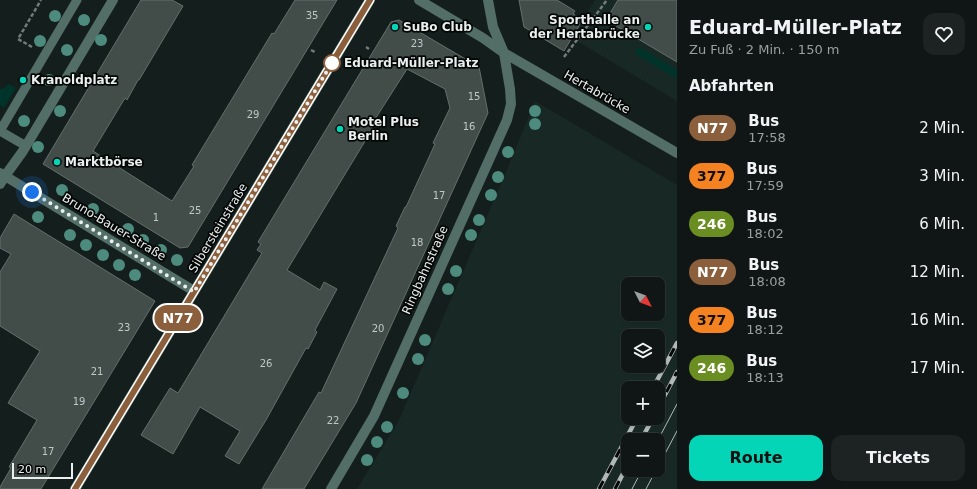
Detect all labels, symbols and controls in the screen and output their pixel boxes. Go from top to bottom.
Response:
house number: 35 [306,10,318,21]
place label: Sporthalle an der Hertabrücke [529,13,640,41]
button: heart [923,13,965,55]
text: Eduard-Müller-Platz [689,16,902,38]
place label: SuBo Club [403,20,472,34]
marker: SuBo Club [390,22,400,32]
marker: Sporthalle an der Hertabrücke [643,22,653,32]
house number: 23 [411,38,423,49]
text: Zu Fuß · 2 Min. · 150 m [689,42,839,57]
marker: Eduard-Müller-Platz [323,54,341,72]
place label: Eduard-Müller-Platz [344,56,478,70]
street label: Hertabrücke [561,67,633,117]
place label: Kranoldplatz [31,73,117,87]
marker: Kranoldplatz [18,75,28,85]
text: Abfahrten [689,77,774,95]
house number: 15 [468,91,480,102]
house number: 29 [247,109,259,120]
text: Bus [748,112,779,130]
place label: Motel Plus Berlin [348,115,419,143]
text: 2 Min. [919,119,965,137]
text: N77 [697,120,728,136]
house number: 16 [463,121,475,132]
marker: Motel Plus Berlin [335,124,345,134]
text: 17:58 [748,130,786,145]
place label: Marktbörse [65,155,143,169]
marker: Marktbörse [52,157,62,167]
text: Bus [746,160,777,178]
text: 3 Min. [919,167,965,185]
text: 377 [697,168,726,184]
text: 17:59 [746,178,784,193]
street label: Silbersteinstraße [186,181,250,275]
your location [22,182,42,202]
street label: Bruno-Bauer-Straße [60,190,168,264]
house number: 17 [433,190,445,201]
house number: 25 [189,205,201,216]
text: Bus [746,208,777,226]
house number: 1 [153,212,159,223]
text: 6 Min. [919,215,965,233]
text: 246 [697,216,726,232]
street label: Ringbahnstraße [399,224,451,316]
text: 18:02 [746,226,784,241]
house number: 18 [411,237,423,248]
text: Bus [748,256,779,274]
text: 12 Min. [910,263,965,281]
text: N77 [697,264,728,280]
text: 18:08 [748,274,786,289]
north arrow [621,277,665,321]
map controls [621,277,665,477]
text: Bus [746,304,777,322]
line badge: N77 [155,305,201,331]
text: N77 [162,310,194,326]
text: 16 Min. [910,311,965,329]
text: 377 [697,312,726,328]
house number: 23 [118,322,130,333]
text: 18:12 [746,322,784,337]
house number: 20 [372,323,384,334]
button: layers [621,329,665,373]
text: Bus [746,352,777,370]
house number: 26 [260,358,272,369]
text: 17 Min. [910,359,965,377]
text: 246 [697,360,726,376]
house number: 21 [91,366,103,377]
text: 18:13 [746,370,784,385]
button: + [621,381,665,425]
house number: 19 [73,396,85,407]
house number: 22 [327,415,339,426]
button: − [621,433,665,477]
button: Route [689,435,823,481]
button: Tickets [831,435,965,481]
house number: 17 [42,446,54,457]
scale bar [12,461,73,480]
text: 20 m [18,463,46,476]

